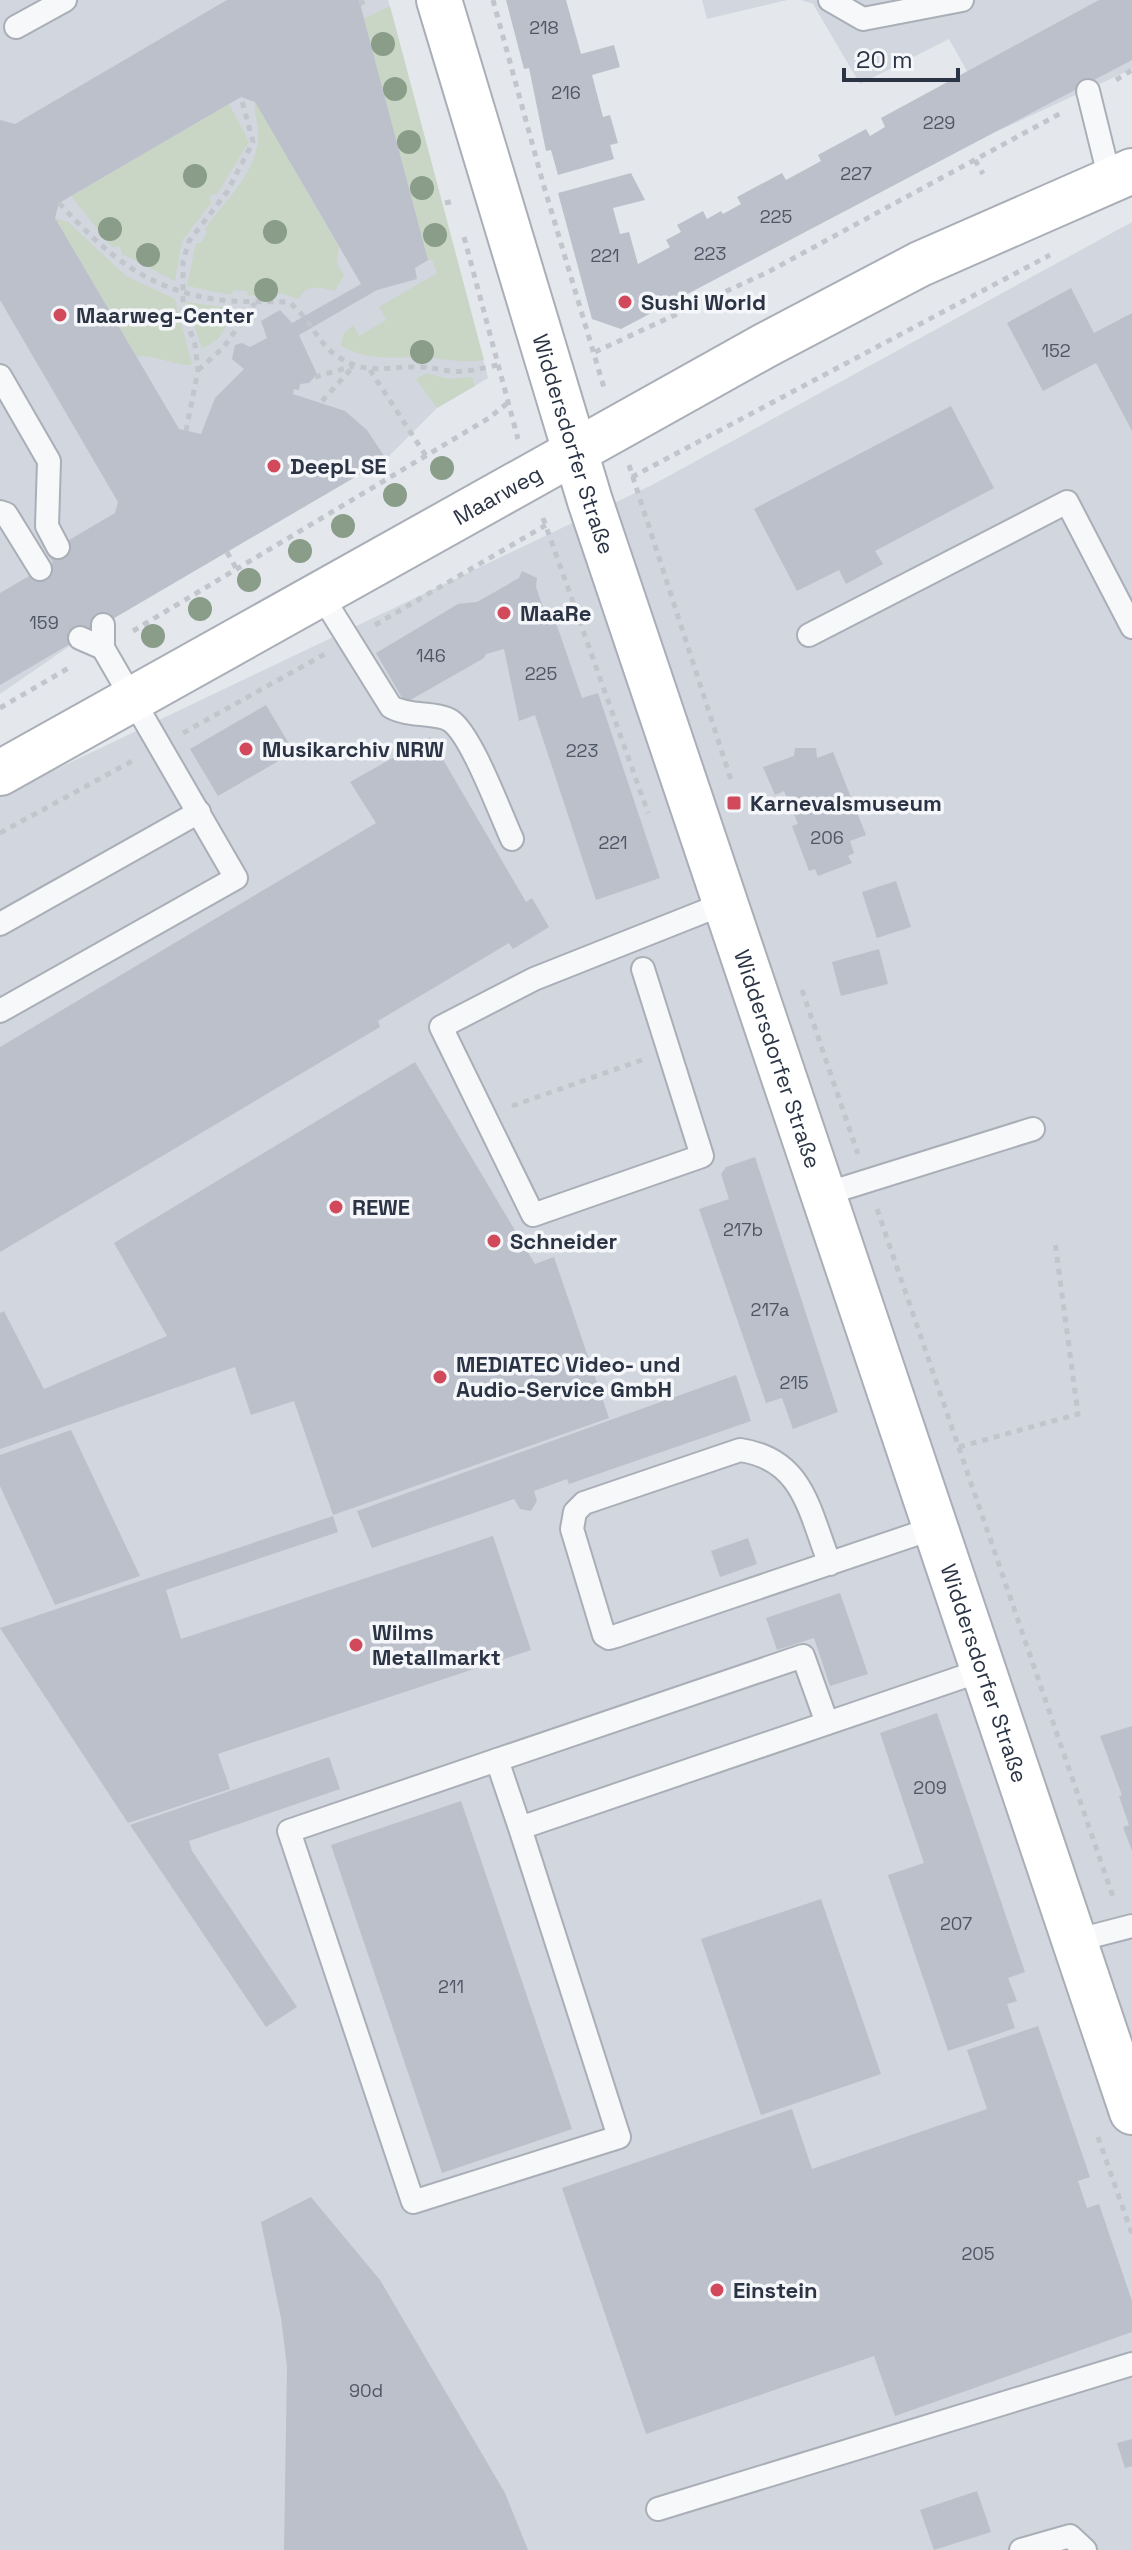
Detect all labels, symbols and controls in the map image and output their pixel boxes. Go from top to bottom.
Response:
house number: 218 [529,16,559,39]
scale bar [844,32,958,82]
text: 20 m [856,44,913,75]
house number: 216 [551,81,581,104]
house number: 229 [923,111,955,134]
house number: 227 [840,162,872,185]
house number: 225 [760,205,792,228]
house number: 223 [694,242,726,265]
house number: 221 [590,244,620,267]
place label: Sushi World [641,288,766,316]
marker: Sushi World [616,293,634,311]
place label: Maarweg-Center [76,301,254,329]
marker: Maarweg-Center [51,306,69,324]
street label: Widdersdorfer Straße [526,331,621,558]
house number: 152 [1041,339,1071,362]
place label: DeepL SE [290,452,386,480]
marker: DeepL SE [265,457,283,475]
street label: Maarweg [448,459,547,531]
place label: MaaRe [520,599,591,627]
marker: MaaRe [495,604,513,622]
house number: 159 [29,611,59,634]
house number: 146 [416,644,446,667]
house number: 225 [525,662,557,685]
place label: Musikarchiv NRW [262,735,444,763]
house number: 223 [566,739,598,762]
marker: Musikarchiv NRW [237,740,255,758]
place label: Karnevalsmuseum [750,789,942,817]
marker: Karnevalsmuseum [725,794,743,812]
house number: 206 [810,826,844,849]
house number: 221 [598,831,628,854]
street label: Widdersdorfer Straße [728,946,828,1172]
place label: REWE [352,1193,410,1221]
marker: REWE [327,1198,345,1216]
house number: 217b [723,1218,763,1241]
place label: Schneider [510,1227,618,1255]
marker: Schneider [485,1232,503,1250]
house number: 217a [751,1298,789,1321]
place label: MEDIATEC Video- und Audio-Service GmbH [456,1350,681,1403]
marker: MEDIATEC Video- und Audio-Service GmbH [431,1368,449,1386]
house number: 215 [779,1371,809,1394]
street label: Widdersdorfer Straße [935,1560,1034,1786]
place label: Wilms Metallmarkt [372,1618,501,1671]
marker: Wilms Metallmarkt [347,1636,365,1654]
house number: 209 [913,1776,947,1799]
house number: 207 [940,1912,972,1935]
house number: 211 [438,1975,464,1998]
house number: 205 [961,2242,995,2265]
place label: Einstein [733,2276,818,2304]
marker: Einstein [708,2281,726,2299]
house number: 90d [349,2379,383,2402]

